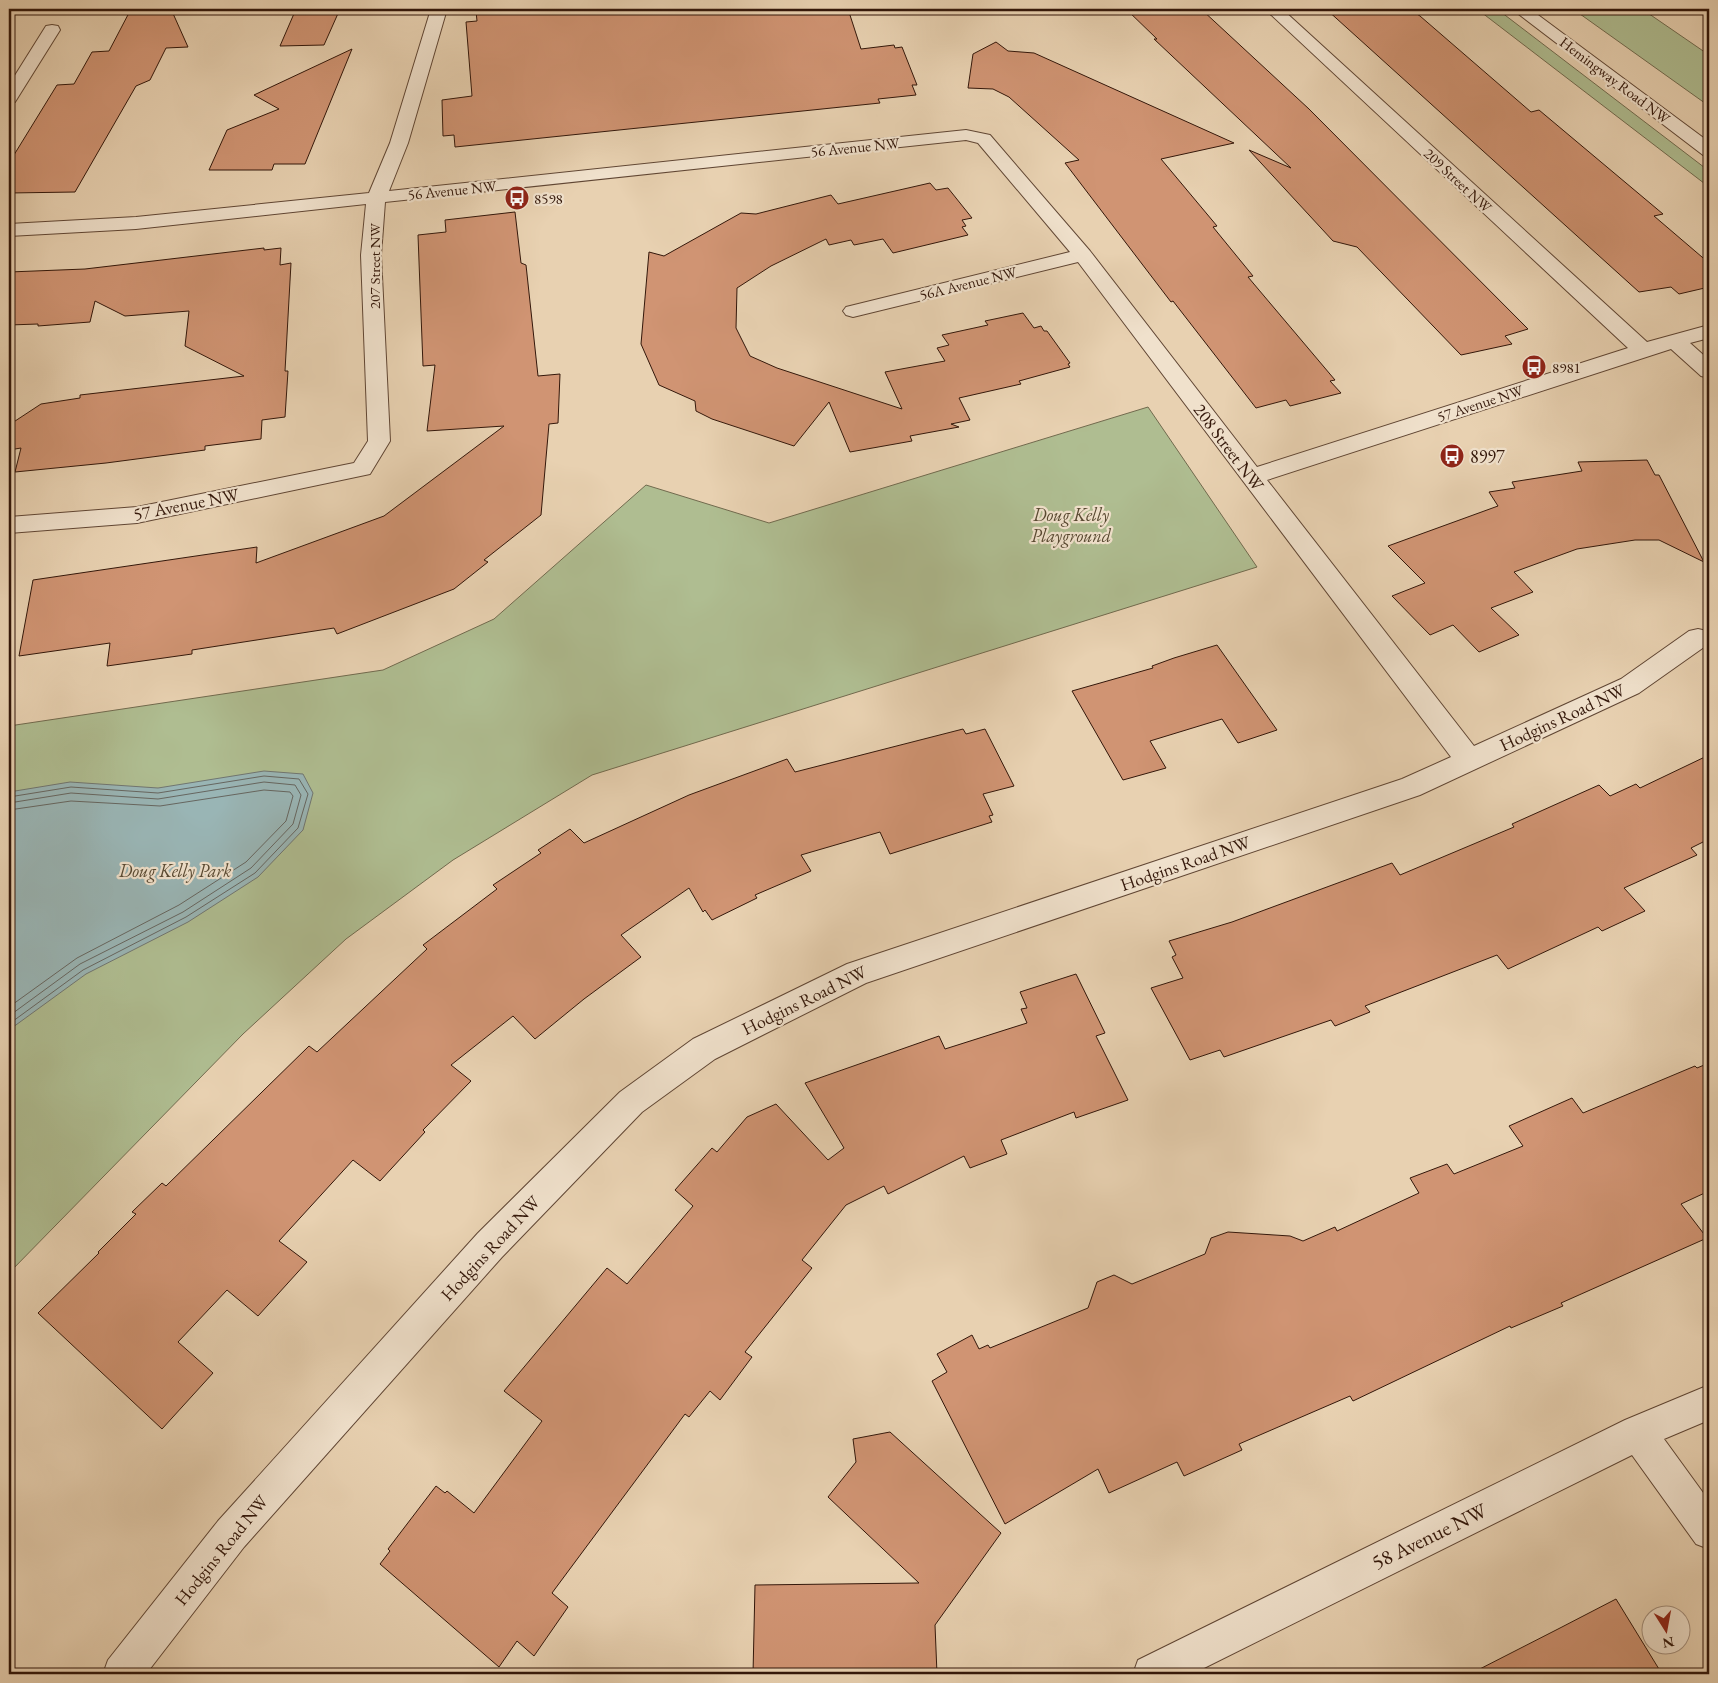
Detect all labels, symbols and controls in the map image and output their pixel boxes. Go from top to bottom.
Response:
street label: Hemingway Road NW [1556,32,1674,128]
street label: 56 Avenue NW [810,133,901,161]
street label: 209 Street NW [1420,144,1496,217]
street label: 56 Avenue NW [407,176,498,204]
bus stop icon: 8598 [504,185,530,211]
place label: 8598 [534,189,563,208]
street label: 207 Street NW [365,223,384,309]
street label: 56A Avenue NW [917,262,1019,304]
bus stop icon: 8981 [1521,354,1547,380]
place label: 8981 [1552,358,1581,377]
street label: 57 Avenue NW [1435,380,1526,426]
street label: 208 Street NW [1189,399,1270,496]
bus stop icon: 8997 [1439,443,1465,469]
place label: 8997 [1470,445,1505,468]
street label: 57 Avenue NW [131,482,241,525]
park label: Doug Kelly Playground [1031,503,1112,548]
street label: Hodgins Road NW [1496,678,1629,756]
street label: Hodgins Road NW [1117,830,1253,896]
park label: Doug Kelly Park [118,859,231,883]
street label: Hodgins Road NW [738,960,871,1040]
street label: Hodgins Road NW [435,1190,545,1305]
street label: Hodgins Road NW [169,1490,273,1610]
street label: 58 Avenue NW [1367,1496,1492,1575]
north arrow [1640,1606,1690,1656]
text: N [1661,1633,1676,1653]

